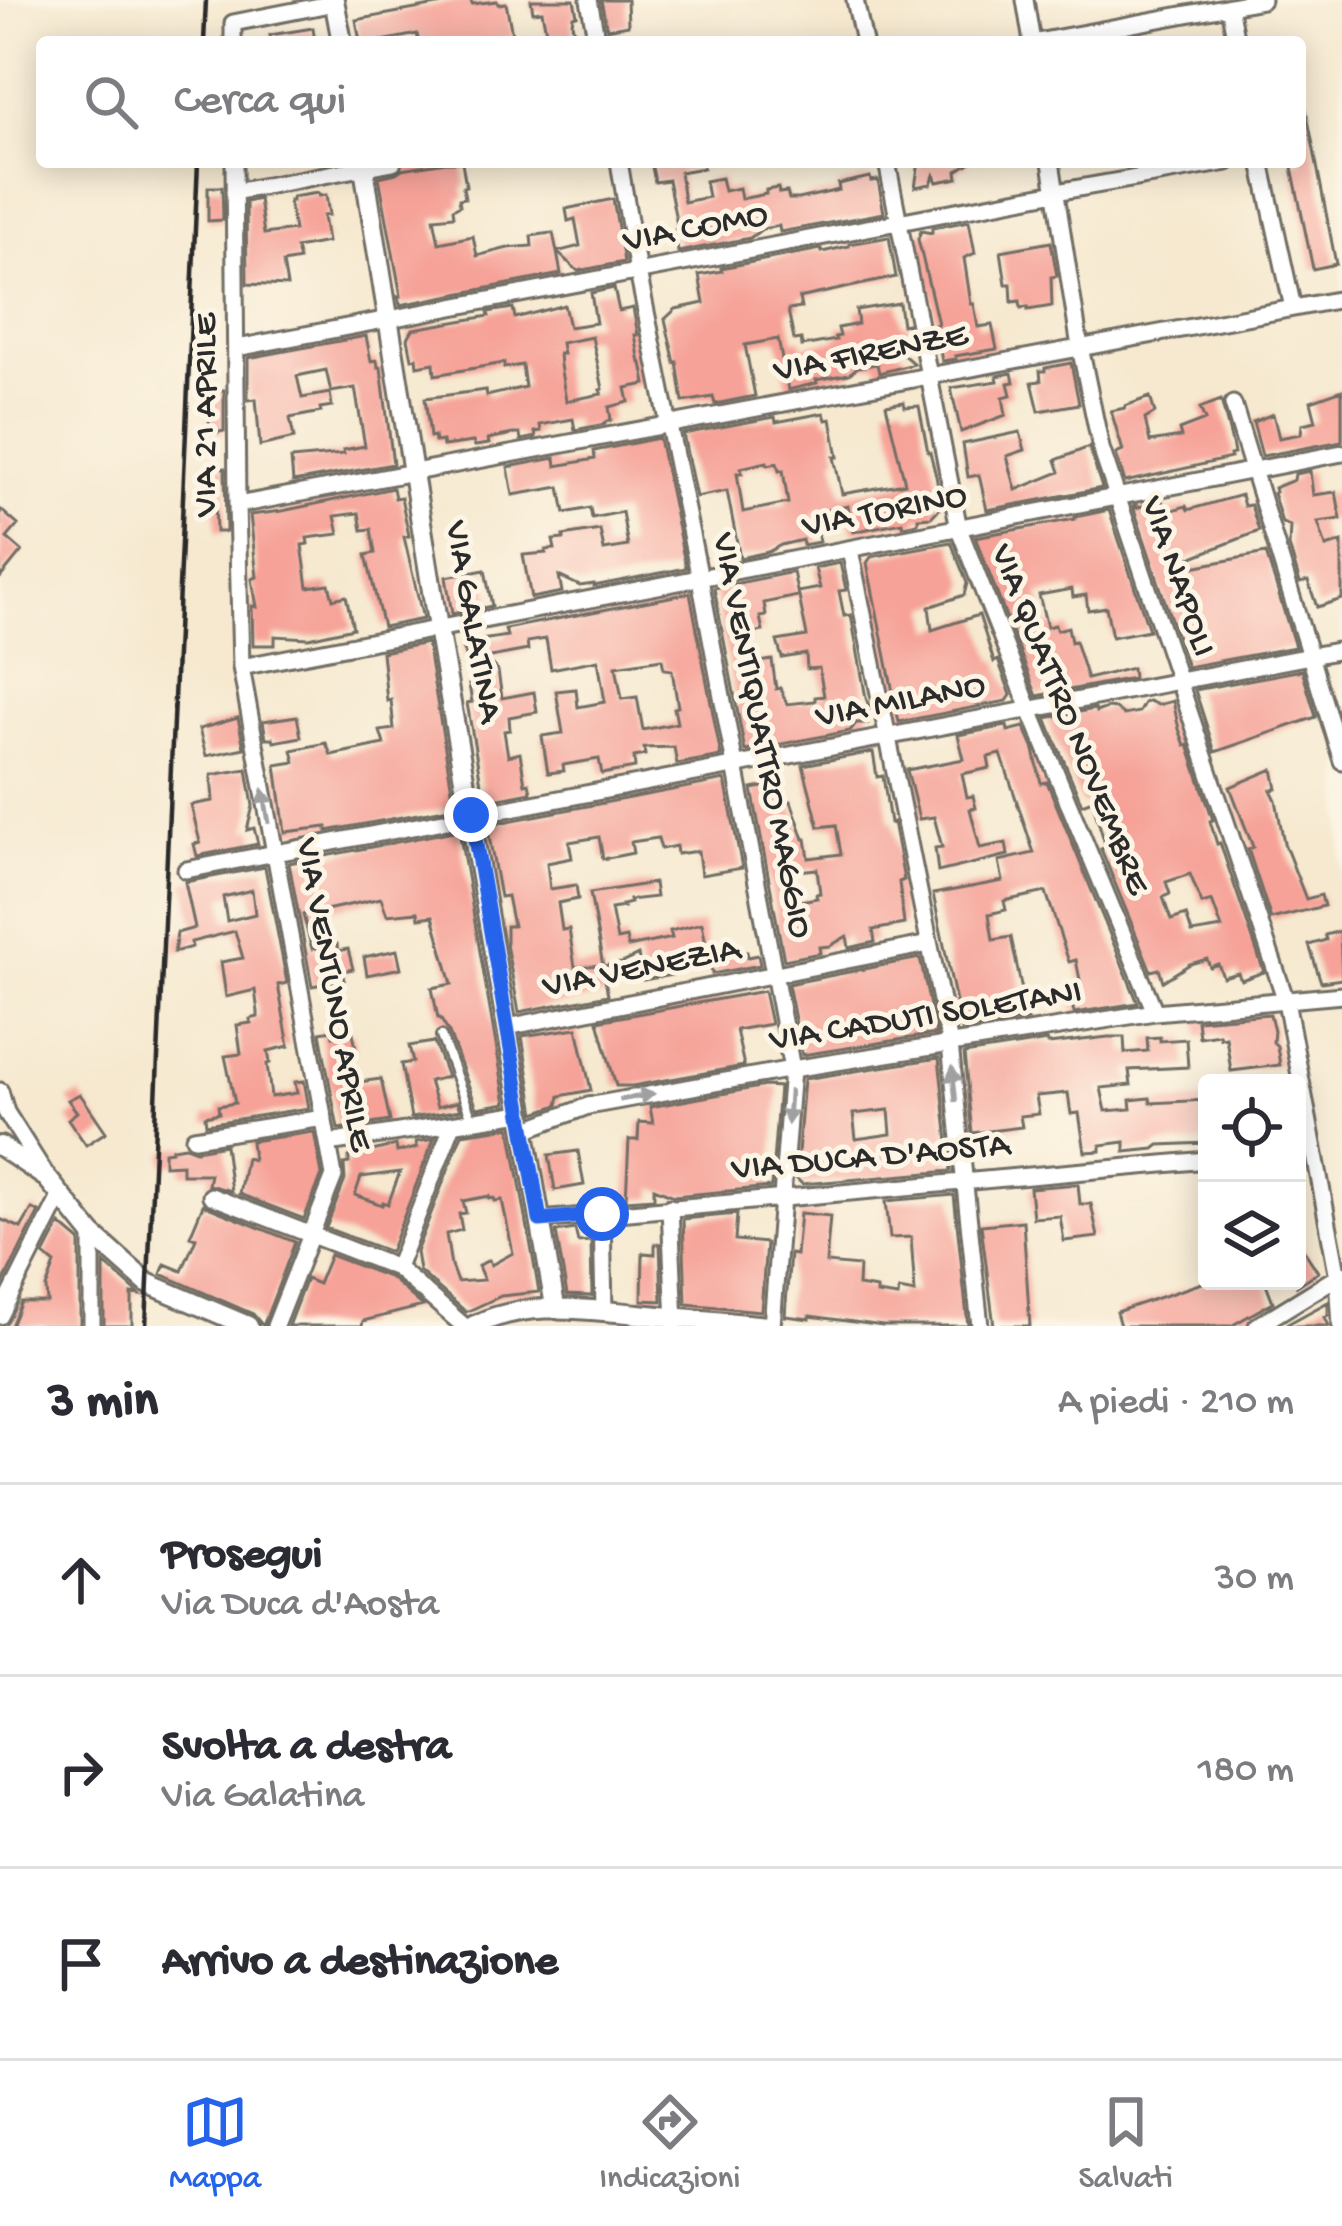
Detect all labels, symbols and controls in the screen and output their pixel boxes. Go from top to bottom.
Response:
search box [36,36,1306,168]
icon: search [78,69,144,135]
text: Cerca qui [174,76,346,129]
street label: VIA COMO [619,195,772,265]
street label: VIA 21 APRILE [186,312,229,518]
street label: VIA FIRENZE [770,315,973,395]
street label: VIA TORINO [798,476,971,550]
street label: VIA NAPOLI [1128,490,1223,663]
street label: VIA GALATINA [432,517,510,728]
street label: VIA VENTIQUATTRO MAGGIO [699,529,820,942]
street label: VIA QUATTRO NOVEMBRE [978,538,1159,903]
street label: VIA MILANO [812,666,989,741]
one-way arrow [257,787,275,825]
route end [444,788,498,842]
street label: VIA VENTUNO APRILE [283,834,381,1156]
street label: VIA VENEZIA [539,929,746,1010]
street label: VIA CADUTI SOLETANI [766,972,1085,1064]
one-way arrow [944,1065,963,1103]
map controls [1198,1074,1306,1290]
button: locate [1198,1074,1306,1182]
one-way arrow [618,1087,656,1106]
one-way arrow [780,1089,799,1126]
street label: VIA DUCA D'AOSTA [729,1125,1014,1193]
button: layers [1198,1182,1306,1290]
route start [575,1187,629,1241]
text: 3 min [48,1374,158,1434]
text: A piedi · 210 m [1058,1381,1294,1427]
text: Prosegui [162,1530,322,1583]
icon: ahead [48,1547,114,1613]
text: 30 m [1215,1557,1294,1603]
text: Via Duca d'Aosta [162,1583,439,1629]
text: Svolta a destra [162,1722,451,1775]
icon: right [48,1739,114,1805]
text: 180 m [1198,1749,1294,1795]
text: Via Galatina [162,1775,364,1821]
icon: arrive [48,1931,114,1997]
text: Arrivo a destinazione [162,1937,558,1990]
tab: Mappa [169,2089,261,2199]
tab: Indicazioni [599,2089,740,2199]
tab: Salvati [1079,2089,1173,2199]

